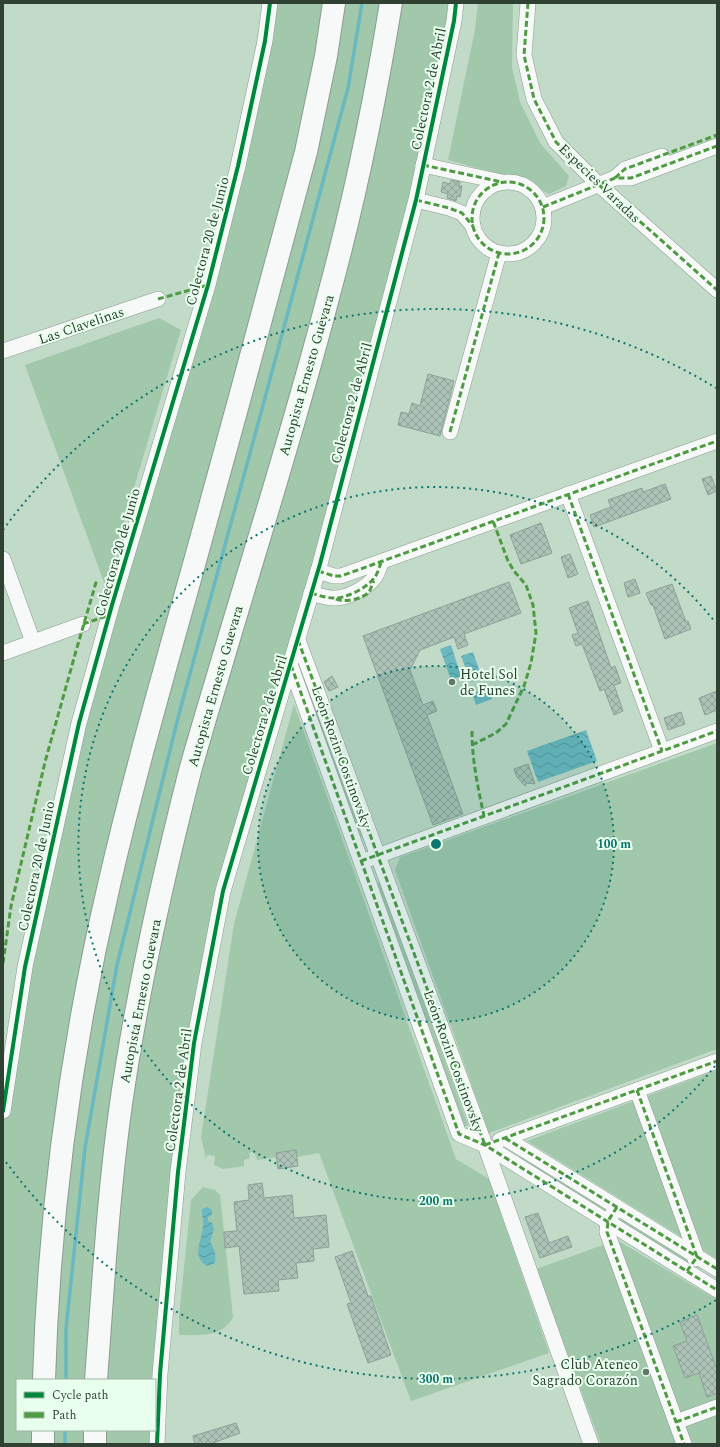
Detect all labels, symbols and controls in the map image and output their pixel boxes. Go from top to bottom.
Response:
street label: Colectora 2 de Abril [405,26,452,152]
street label: Especies Varadas [554,139,645,228]
street label: Colectora 20 de Junio [180,174,235,308]
street label: Autopista Ernesto Guevara [273,292,340,458]
street label: Las Clavelinas [36,301,127,350]
street label: Colectora 2 de Abril [325,340,378,466]
street label: Colectora 20 de Junio [89,485,146,619]
street label: Autopista Ernesto Guevara [182,603,249,769]
street label: Colectora 2 de Abril [236,652,293,778]
place label: Hotel Sol de Funes [460,664,518,701]
marker: Hotel Sol de Funes [447,677,457,687]
street label: León Rozin Costinovsky [306,683,378,833]
street label: Colectora 20 de Junio [12,799,61,933]
text: 100 m [597,835,631,854]
centre of rings [429,837,443,851]
street label: Autopista Ernesto Guevara [114,917,167,1085]
street label: León Rozin Costinovsky [418,987,490,1137]
street label: Colectora 2 de Abril [159,1027,198,1153]
text: 200 m [419,1192,453,1211]
place label: Club Ateneo Sagrado Corazón [532,1354,638,1391]
marker: Club Ateneo Sagrado Corazón [641,1367,651,1377]
text: 300 m [419,1370,453,1389]
legend [16,1379,156,1431]
text: Cycle path [52,1386,109,1405]
text: Path [52,1406,77,1425]

